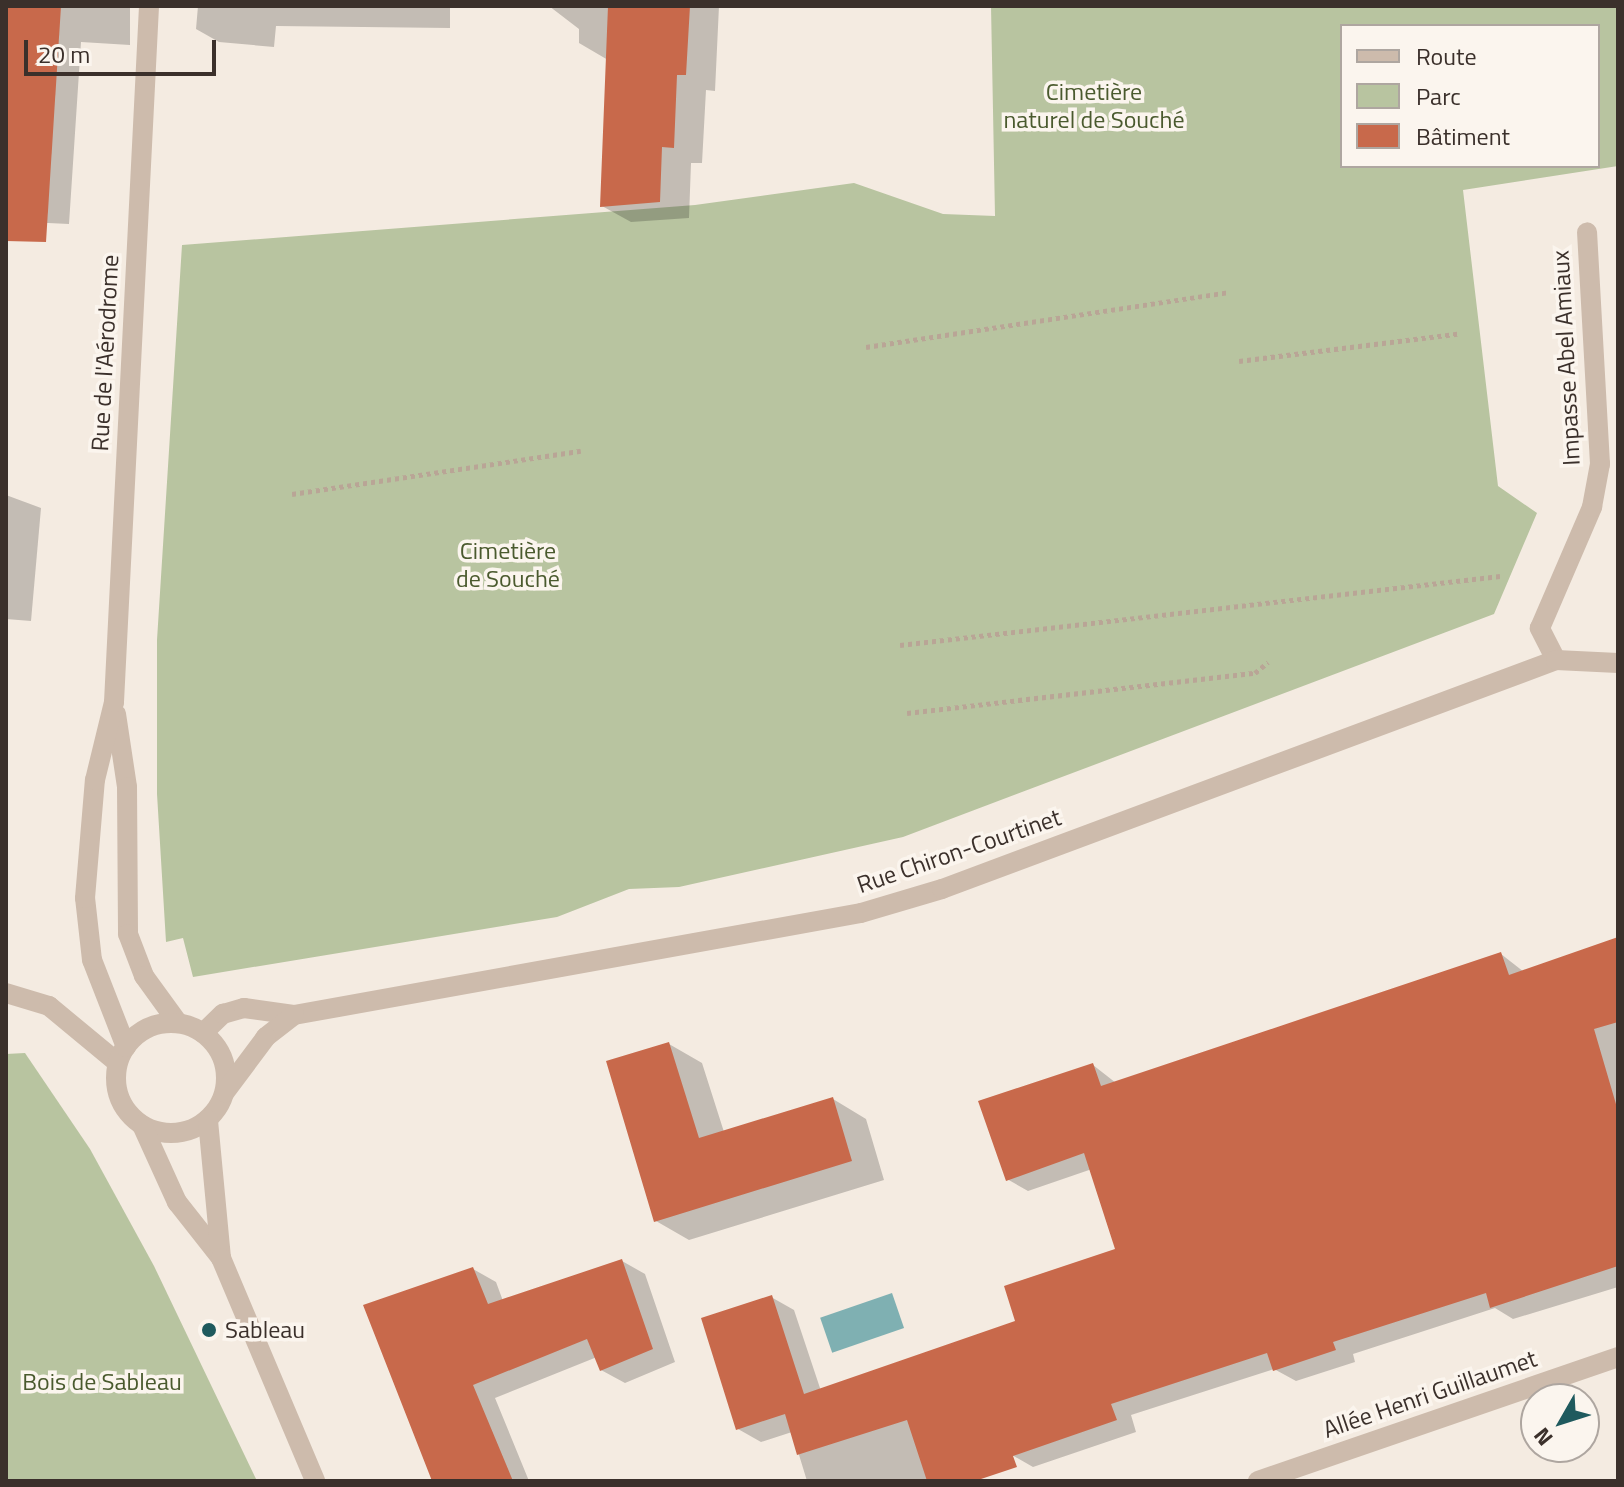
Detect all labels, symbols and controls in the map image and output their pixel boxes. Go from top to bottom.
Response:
scale bar [28,24,220,74]
legend [1340,24,1600,168]
text: 20 m [38,36,90,72]
text: Route [1416,38,1477,74]
park label: Cimetière naturel de Souché [1003,78,1185,134]
text: Parc [1416,78,1461,114]
text: Bâtiment [1416,118,1510,154]
street label: Impasse Abel Amiaux [1546,250,1586,466]
street label: Rue de l'Aérodrome [85,254,125,452]
park label: Cimetière de Souché [456,537,560,593]
street label: Rue Chiron-Courtinet [853,803,1065,899]
place label: Sableau [225,1316,305,1344]
marker: Sableau [200,1321,218,1339]
street label: Allée Henri Guillaumet [1319,1344,1541,1444]
park label: Bois de Sableau [22,1368,182,1396]
north arrow [1520,1383,1600,1463]
text: N [1525,1420,1561,1453]

